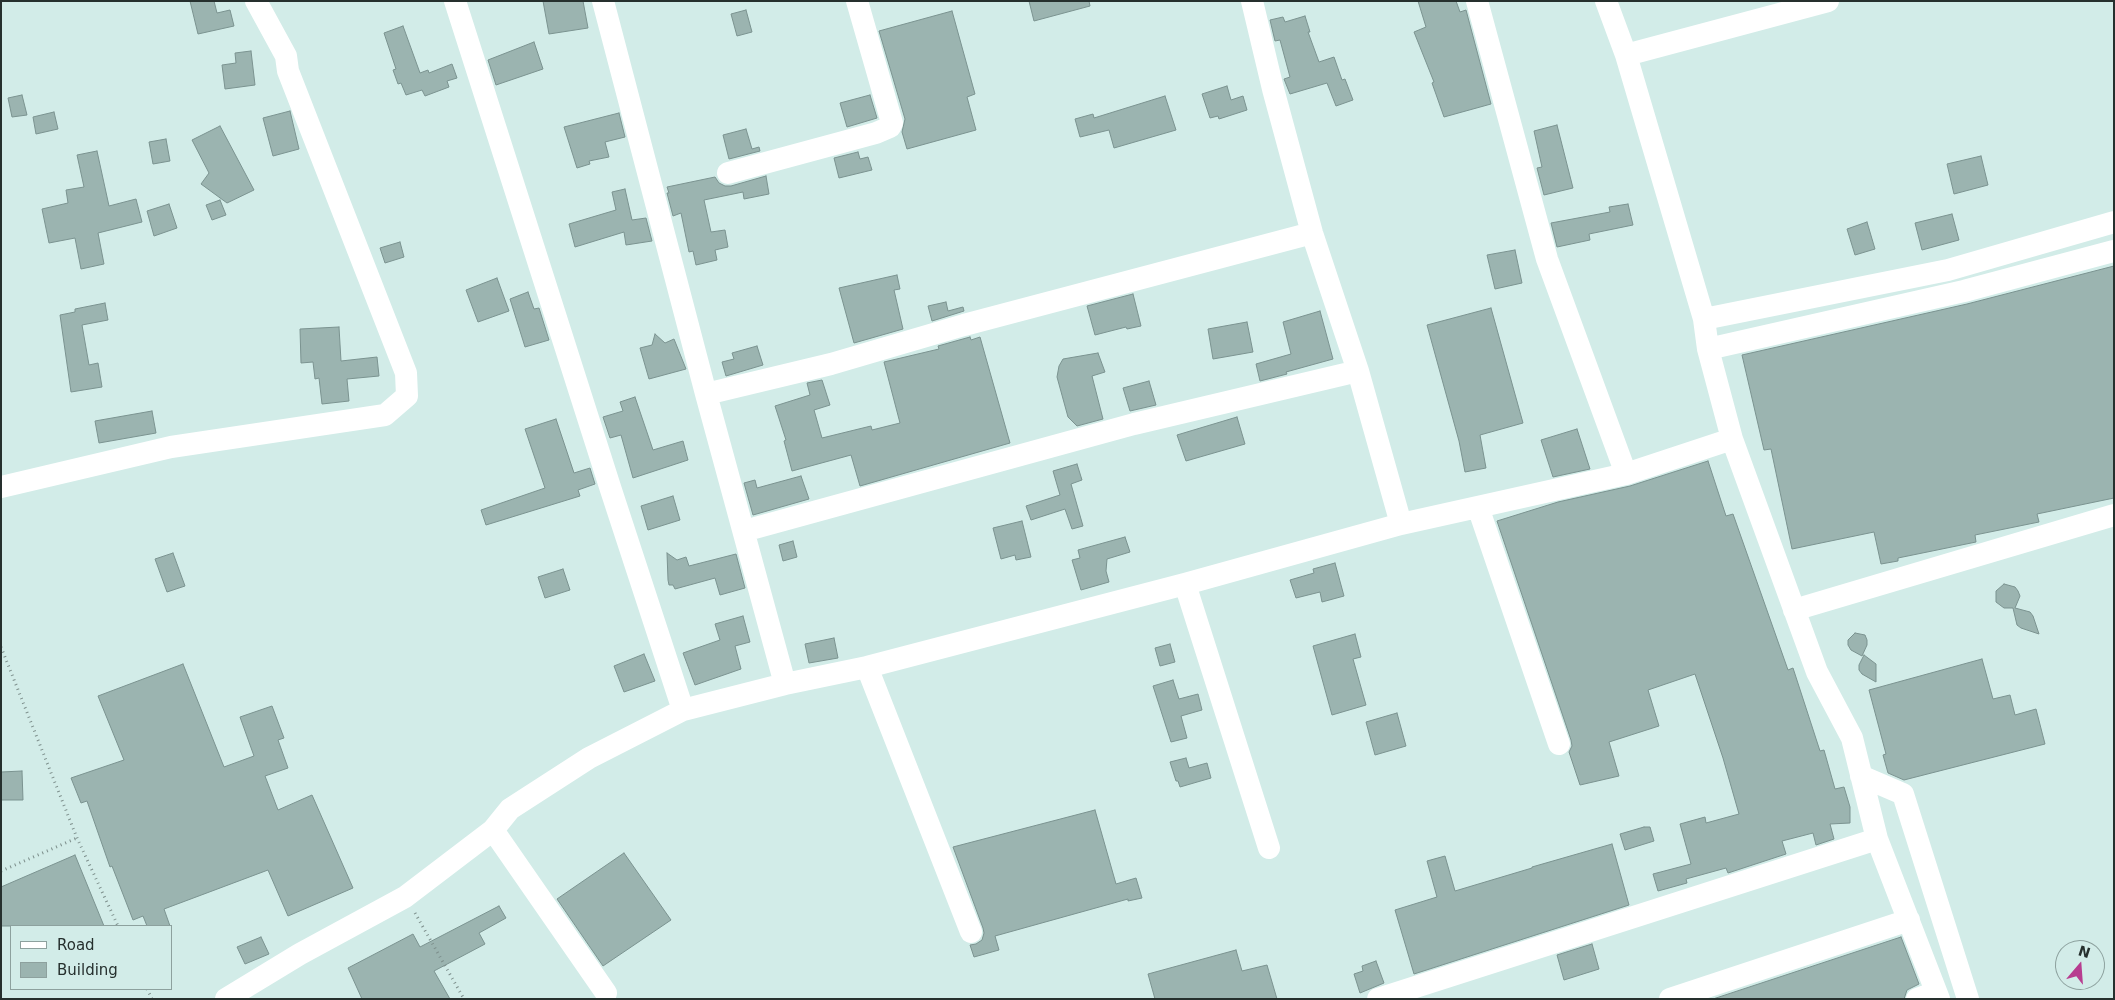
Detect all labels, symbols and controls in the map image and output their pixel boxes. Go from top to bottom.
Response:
legend [10,925,172,990]
text: Road [57,936,95,954]
north arrow [2055,940,2105,990]
text: N [2076,942,2092,961]
text: Building [57,961,118,979]

